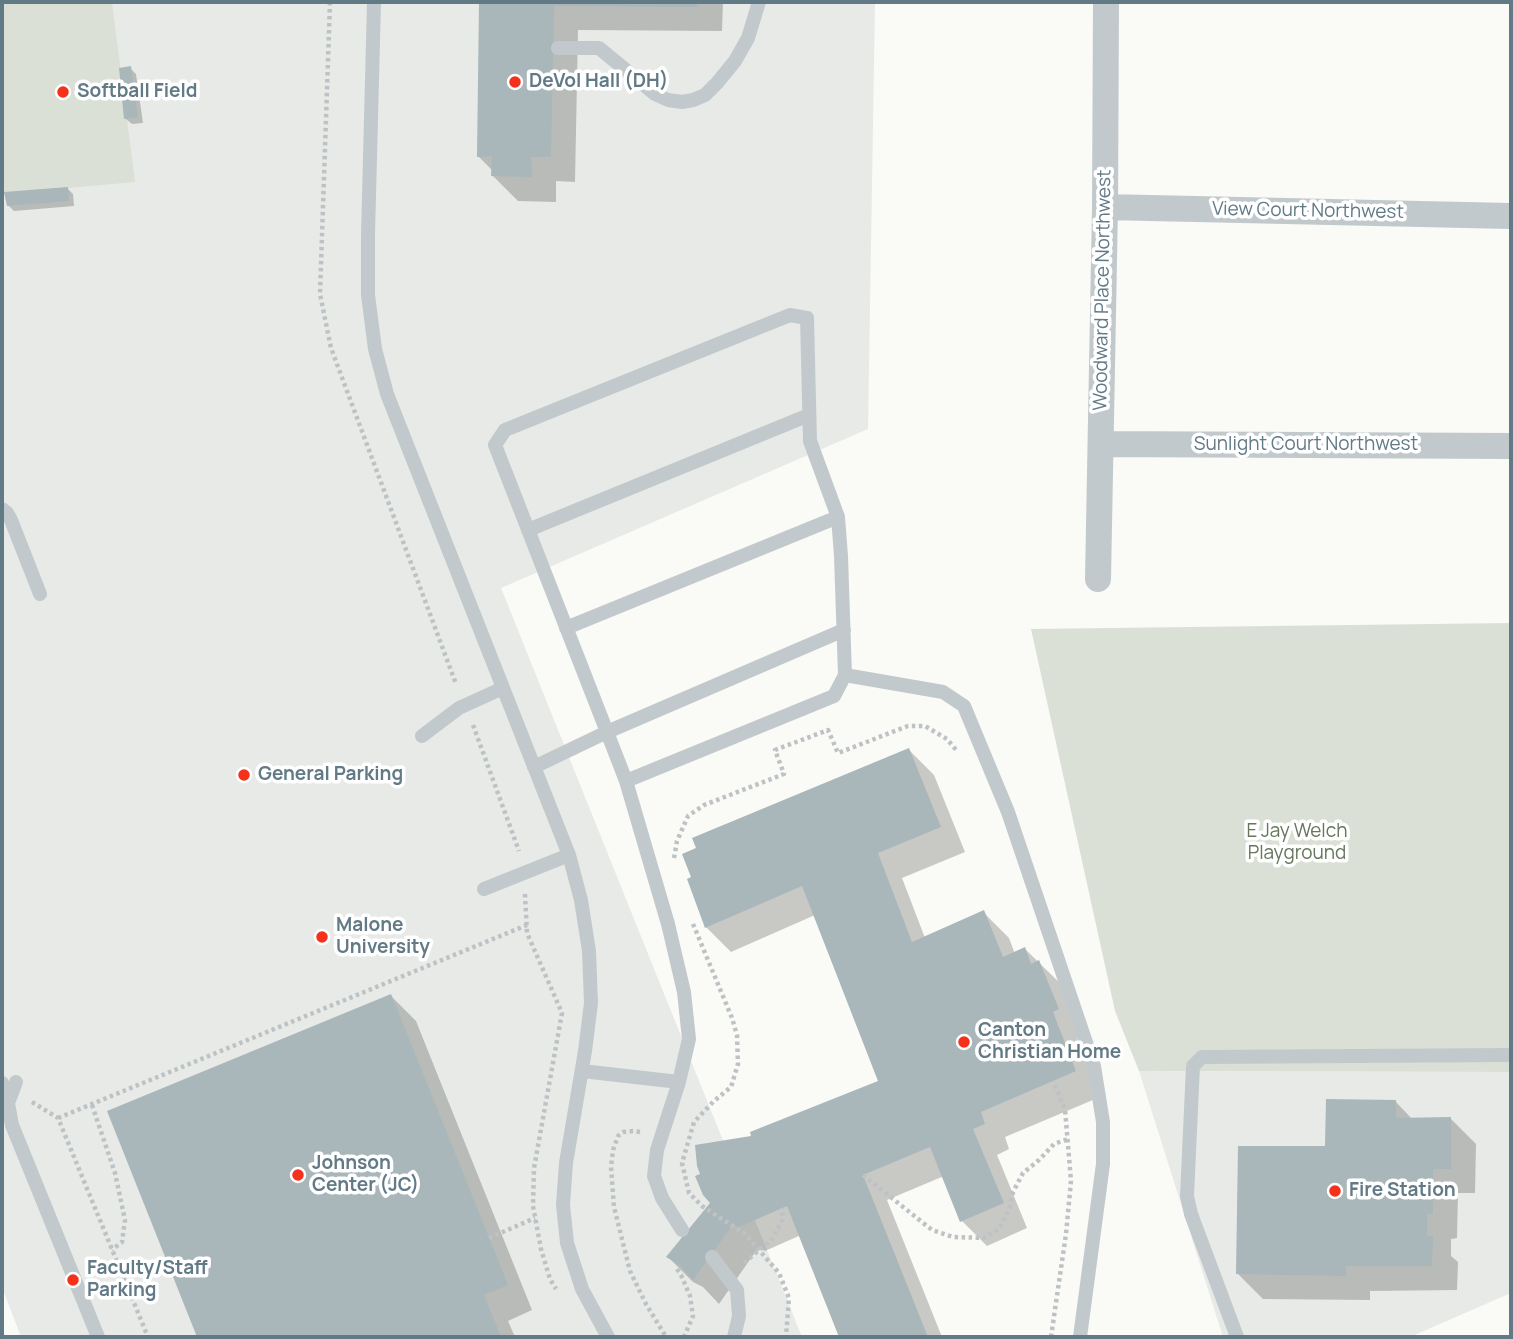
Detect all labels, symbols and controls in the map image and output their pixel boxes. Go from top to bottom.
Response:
place label: DeVol Hall (DH) [529,71,668,93]
marker: DeVol Hall (DH) [507,74,523,90]
place label: Softball Field [77,81,198,103]
marker: Softball Field [55,84,71,100]
street label: Woodward Place Northwest [1089,169,1117,411]
street label: View Court Northwest [1212,198,1404,224]
street label: Sunlight Court Northwest [1194,434,1418,456]
place label: General Parking [258,764,403,786]
marker: General Parking [236,767,252,783]
park label: E Jay Welch Playground [1246,821,1348,865]
place label: Malone University [336,915,430,959]
marker: Malone University [314,929,330,945]
place label: Canton Christian Home [978,1020,1121,1064]
marker: Canton Christian Home [956,1034,972,1050]
place label: Johnson Center (JC) [312,1153,419,1197]
marker: Johnson Center (JC) [290,1167,306,1183]
place label: Fire Station [1349,1180,1456,1202]
marker: Fire Station [1327,1183,1343,1199]
place label: Faculty/Staff Parking [87,1258,208,1302]
marker: Faculty/Staff Parking [65,1272,81,1288]

